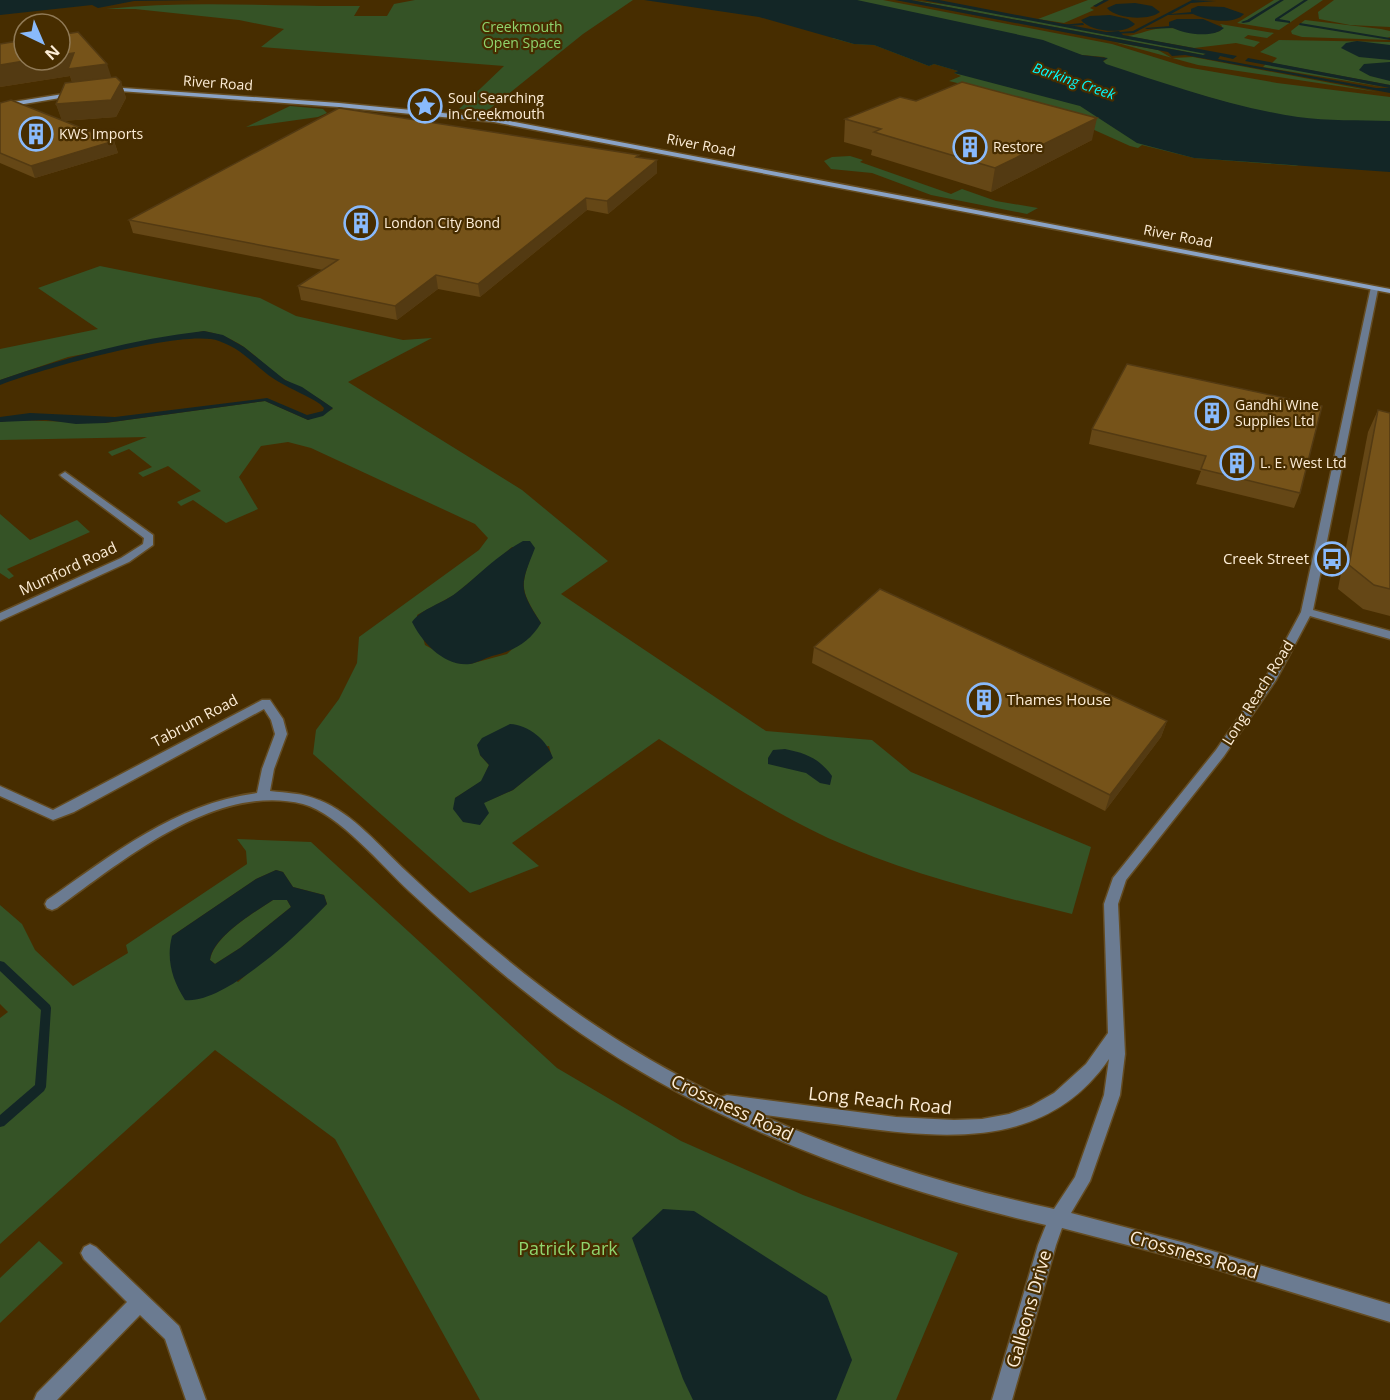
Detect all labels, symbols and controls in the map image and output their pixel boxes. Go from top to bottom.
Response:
north arrow [12,12,72,72]
park label: Creekmouth Open Space [481,17,563,52]
text: N [40,40,65,65]
water label: Barking Creek [1031,58,1119,104]
street label: River Road [183,71,254,94]
place icon: Soul Searching in Creekmouth [407,88,443,124]
place label: Soul Searching in Creekmouth [448,88,545,123]
building icon: KWS Imports [18,116,54,152]
place label: KWS Imports [59,124,143,143]
street label: River Road [665,129,737,160]
building icon: Restore [952,129,988,165]
place label: Restore [993,137,1043,156]
building icon: London City Bond [343,205,379,241]
place label: London City Bond [384,213,500,232]
street label: River Road [1142,220,1214,251]
building icon: Gandhi Wine Supplies Ltd [1194,395,1230,431]
place label: Gandhi Wine Supplies Ltd [1235,395,1319,430]
building icon: L. E. West Ltd [1219,445,1255,481]
place label: L. E. West Ltd [1260,453,1347,472]
street label: Mumford Road [15,537,120,599]
bus stop icon: Creek Street [1314,541,1350,577]
place label: Creek Street [1223,548,1309,568]
street label: Long Reach Road [1217,636,1297,749]
building icon: Thames House [966,682,1002,718]
street label: Tabrum Road [148,689,241,751]
place label: Thames House [1007,689,1111,709]
street label: Crossness Road [667,1068,798,1146]
street label: Long Reach Road [807,1081,953,1119]
street label: Crossness Road [1127,1224,1261,1284]
park label: Patrick Park [518,1236,618,1260]
street label: Galleons Drive [1000,1247,1056,1370]

